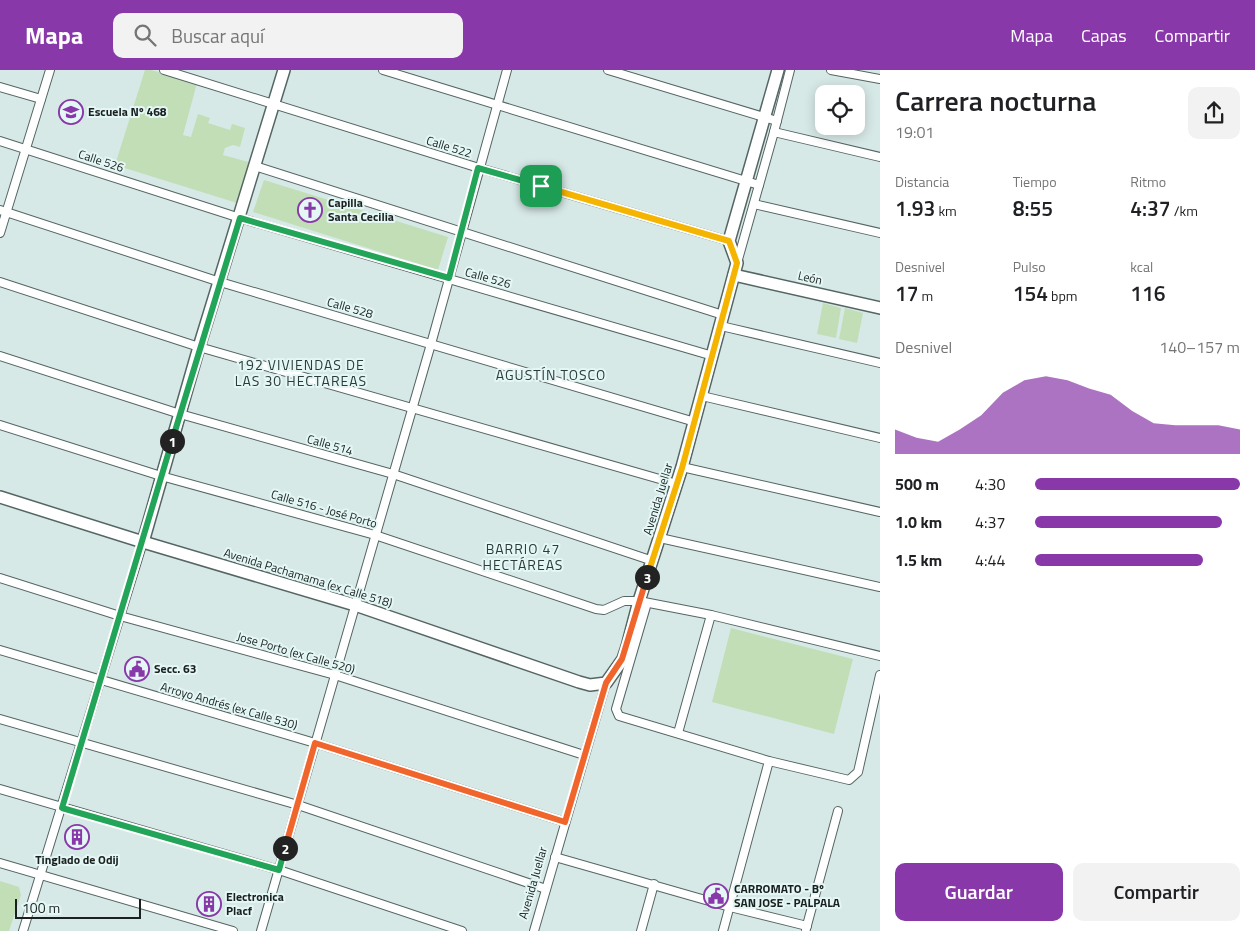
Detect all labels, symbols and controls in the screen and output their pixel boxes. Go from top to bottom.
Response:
search box [113,13,463,58]
text: Mapa [25,17,83,53]
icon: search [131,21,159,49]
text: Buscar aquí [171,21,264,50]
text: Mapa [1010,22,1053,49]
text: Capas [1081,22,1127,49]
text: Compartir [1155,22,1230,49]
text: Carrera nocturna [895,79,1097,122]
map controls [815,85,865,135]
button: locate [815,85,865,135]
button: share [1188,87,1240,139]
school or university icon: Escuela Nº 468 [58,99,84,125]
place label: Escuela Nº 468 [88,102,167,121]
text: 19:01 [895,120,934,144]
street label: Calle 522 [424,131,474,162]
street label: Calle 526 [76,144,127,177]
pin [520,165,562,207]
text: Distancia [895,171,949,192]
text: Tiempo [1013,171,1057,192]
text: Ritmo [1130,171,1166,192]
icon: arrive [527,172,555,200]
text: 1.93 [895,192,935,224]
text: 8:55 [1013,192,1053,224]
text: 4:37 [1130,192,1171,224]
place label: Capilla Santa Cecilia [328,193,394,226]
church icon: Capilla Santa Cecilia [297,197,323,223]
text: km [935,200,957,221]
text: /km [1171,200,1198,221]
text: Desnivel [895,256,945,277]
text: Pulso [1013,256,1046,277]
text: kcal [1130,256,1153,277]
street label: Calle 526 [463,262,514,293]
street label: León [796,265,824,290]
text: 17 [895,277,919,309]
text: 154 [1013,277,1048,309]
text: 116 [1130,277,1166,309]
text: m [919,285,933,306]
text: bpm [1048,285,1077,306]
street label: Calle 528 [325,292,376,323]
text: Desnivel [895,335,952,359]
text: 140–157 m [1159,335,1240,359]
district label: 192 VIVIENDAS DE LAS 30 HECTAREAS [235,354,367,391]
district label: AGUSTÍN TOSCO [496,364,606,385]
pin: 1 [160,428,184,454]
street label: Calle 514 [305,429,356,460]
text: 1 [169,431,176,452]
street label: Avenida Juellar [638,461,677,537]
text: 500 m [895,472,939,496]
text: 4:30 [975,472,1005,496]
street label: Calle 516 - José Porto [269,484,379,533]
text: 1.0 km [895,510,942,534]
text: 4:37 [975,510,1005,534]
district label: BARRIO 47 HECTÁREAS [483,538,563,575]
street label: Avenida Pachamama (ex Calle 518) [222,543,395,612]
text: 1.5 km [895,548,942,572]
text: 4:44 [975,548,1005,572]
pin: 3 [634,564,660,590]
text: 3 [644,567,651,588]
street label: Jose Porto (ex Calle 520) [235,627,357,678]
public building icon: Secc. 63 [124,656,150,682]
place label: Secc. 63 [154,659,196,678]
street label: Arroyo Andrés (ex Calle 530) [158,677,300,734]
building icon: Tinglado de Odij [64,824,90,850]
pin: 2 [272,836,298,860]
text: 2 [282,838,289,859]
street label: Avenida Juellar [513,845,552,921]
place label: Tinglado de Odij [35,850,119,869]
button: Guardar [895,863,1063,921]
button: Compartir [1073,863,1240,921]
place label: CARROMATO - Bº SAN JOSE - PALPALA [734,879,841,912]
public building icon: CARROMATO - Bº SAN JOSE - PALPALA [703,883,729,909]
place label: Electronica Placf [226,887,284,920]
building icon: Electronica Placf [196,891,222,917]
scale bar [15,896,141,919]
text: 100 m [22,897,60,918]

